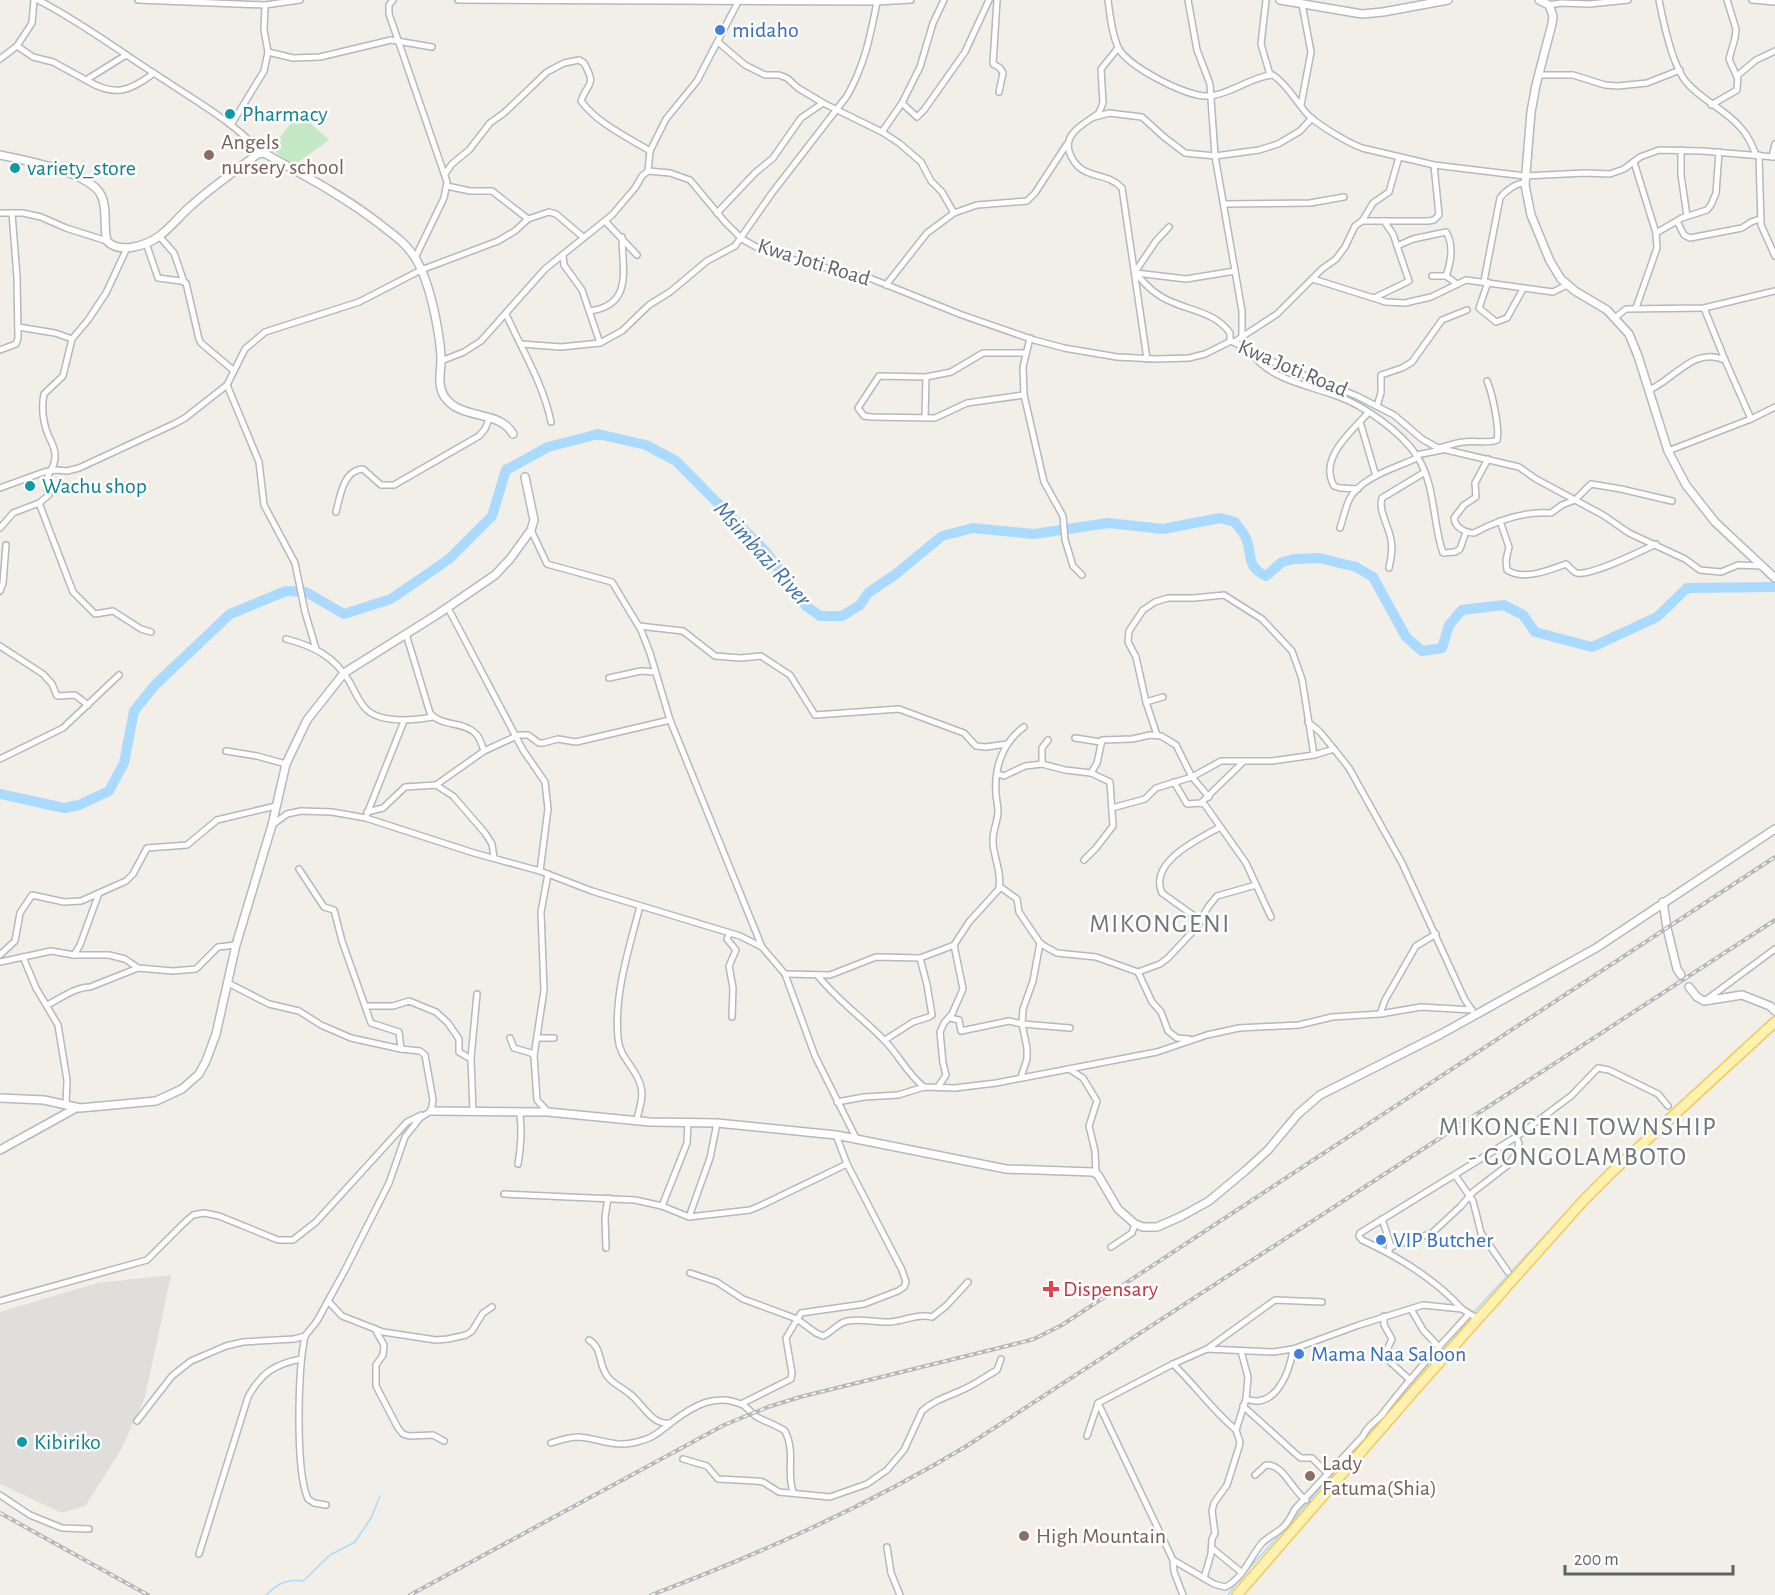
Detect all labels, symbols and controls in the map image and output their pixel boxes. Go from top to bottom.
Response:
place label: midaho [732,19,799,41]
marker: midaho [713,23,727,37]
place label: Pharmacy [242,103,328,125]
marker: Pharmacy [223,107,237,121]
place label: Angels nursery school [221,131,344,178]
marker: Angels nursery school [202,148,216,162]
place label: variety_store [27,157,136,179]
marker: variety_store [8,161,22,175]
street label: Kwa Joti Road [755,234,873,290]
street label: Kwa Joti Road [1235,335,1351,401]
place label: Wachu shop [42,475,147,497]
marker: Wachu shop [23,479,37,493]
water label: Msimbazi River [709,497,816,612]
district label: MIKONGENI [1089,911,1231,937]
district label: MIKONGENI TOWNSHIP - GONGOLAMBOTO [1439,1114,1717,1170]
place label: VIP Butcher [1393,1229,1493,1251]
marker: VIP Butcher [1374,1233,1388,1247]
place label: Dispensary [1063,1278,1159,1300]
marker: Dispensary [1044,1282,1058,1296]
place label: Mama Naa Saloon [1311,1343,1466,1365]
marker: Mama Naa Saloon [1292,1347,1306,1361]
place label: Kibiriko [34,1431,101,1453]
marker: Kibiriko [15,1435,29,1449]
place label: Lady Fatuma(Shia) [1322,1452,1437,1499]
marker: Lady Fatuma(Shia) [1303,1469,1317,1483]
place label: High Mountain [1036,1525,1166,1547]
marker: High Mountain [1017,1529,1031,1543]
scale bar [1565,1538,1733,1576]
text: 200 m [1574,1551,1619,1569]

